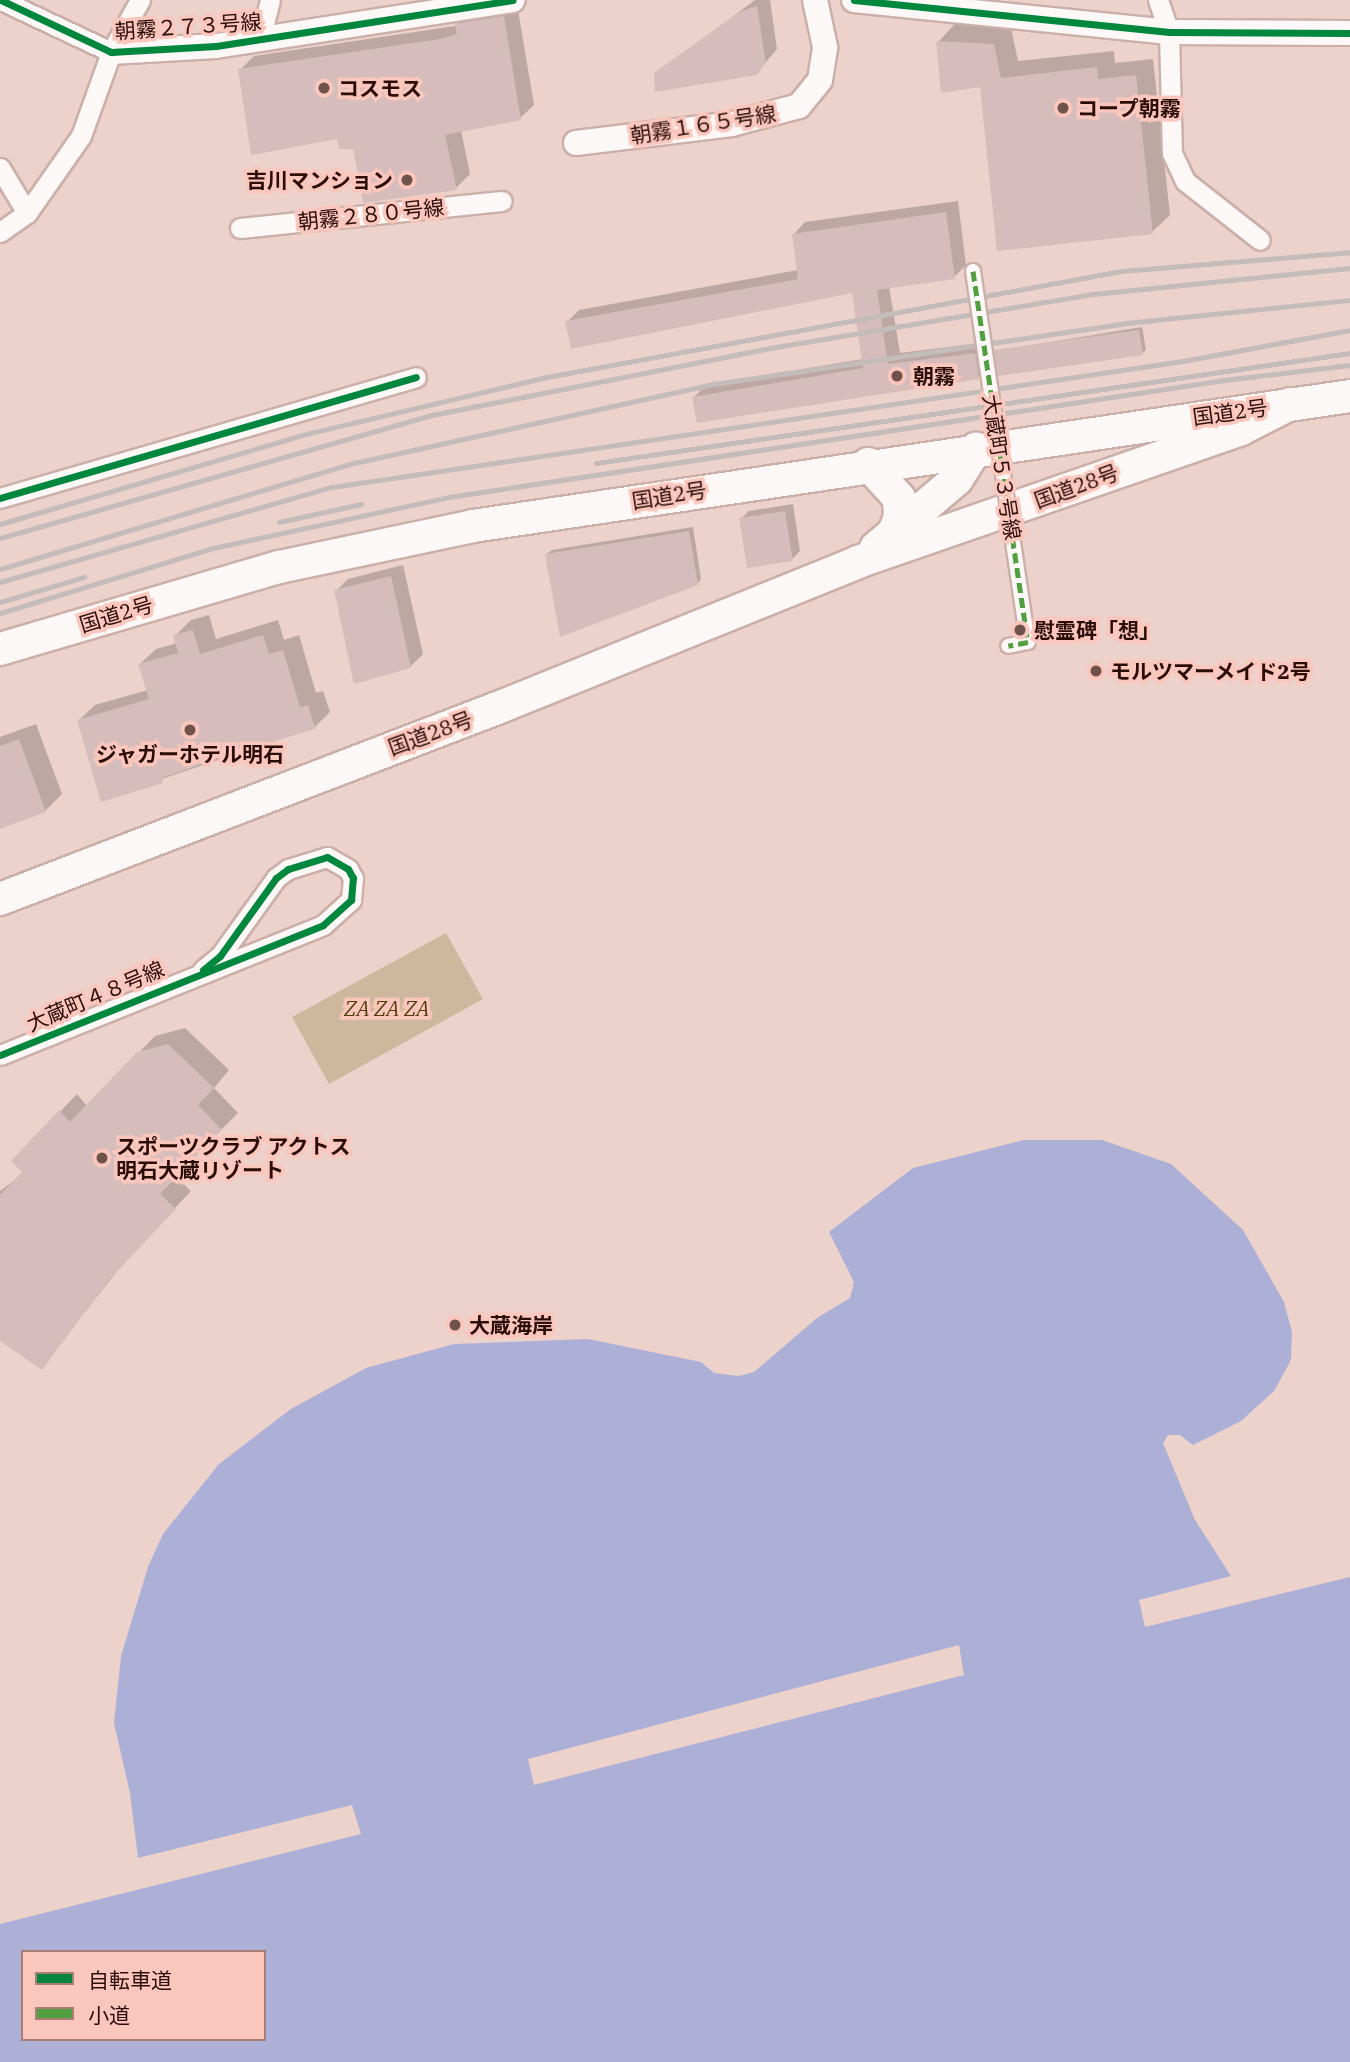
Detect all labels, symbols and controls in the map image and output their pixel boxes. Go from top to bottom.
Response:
street label: 朝霧２７３号線 [114,8,262,44]
place label: コスモス [338,75,422,101]
marker: コスモス [316,80,332,96]
place label: コープ朝霧 [1077,95,1182,121]
street label: 朝霧１６５号線 [628,100,778,148]
marker: コープ朝霧 [1055,100,1071,116]
place label: 吉川マンション [246,167,393,193]
marker: 吉川マンション [399,172,415,188]
street label: 朝霧２８０号線 [297,194,445,234]
place label: 朝霧 [913,363,955,389]
marker: 朝霧 [887,366,907,386]
street label: 大蔵町５３号線 [978,392,1026,542]
street label: 国道2号 [1191,394,1269,430]
street label: 国道28号 [1030,459,1122,513]
street label: 国道2号 [630,477,708,513]
street label: 国道2号 [76,591,156,637]
place label: 慰霊碑「想」 [1034,617,1160,643]
marker: 慰霊碑「想」 [1012,622,1028,638]
place label: モルツマーメイド2号 [1110,658,1312,684]
marker: モルツマーメイド2号 [1088,663,1104,679]
street label: 国道28号 [384,706,476,760]
marker: ジャガーホテル明石 [182,722,198,738]
place label: ジャガーホテル明石 [96,741,284,767]
street label: 大蔵町４８号線 [22,956,168,1036]
park label: ZA ZA ZA [344,995,430,1021]
place label: スポーツクラブ アクトス 明石大蔵リゾート [116,1133,352,1183]
marker: スポーツクラブ アクトス 明石大蔵リゾート [94,1150,110,1166]
place label: 大蔵海岸 [469,1312,553,1338]
marker: 大蔵海岸 [447,1317,463,1333]
legend [21,1950,266,2041]
text: 自転車道 [88,1966,172,1994]
text: 小道 [88,2001,130,2029]

